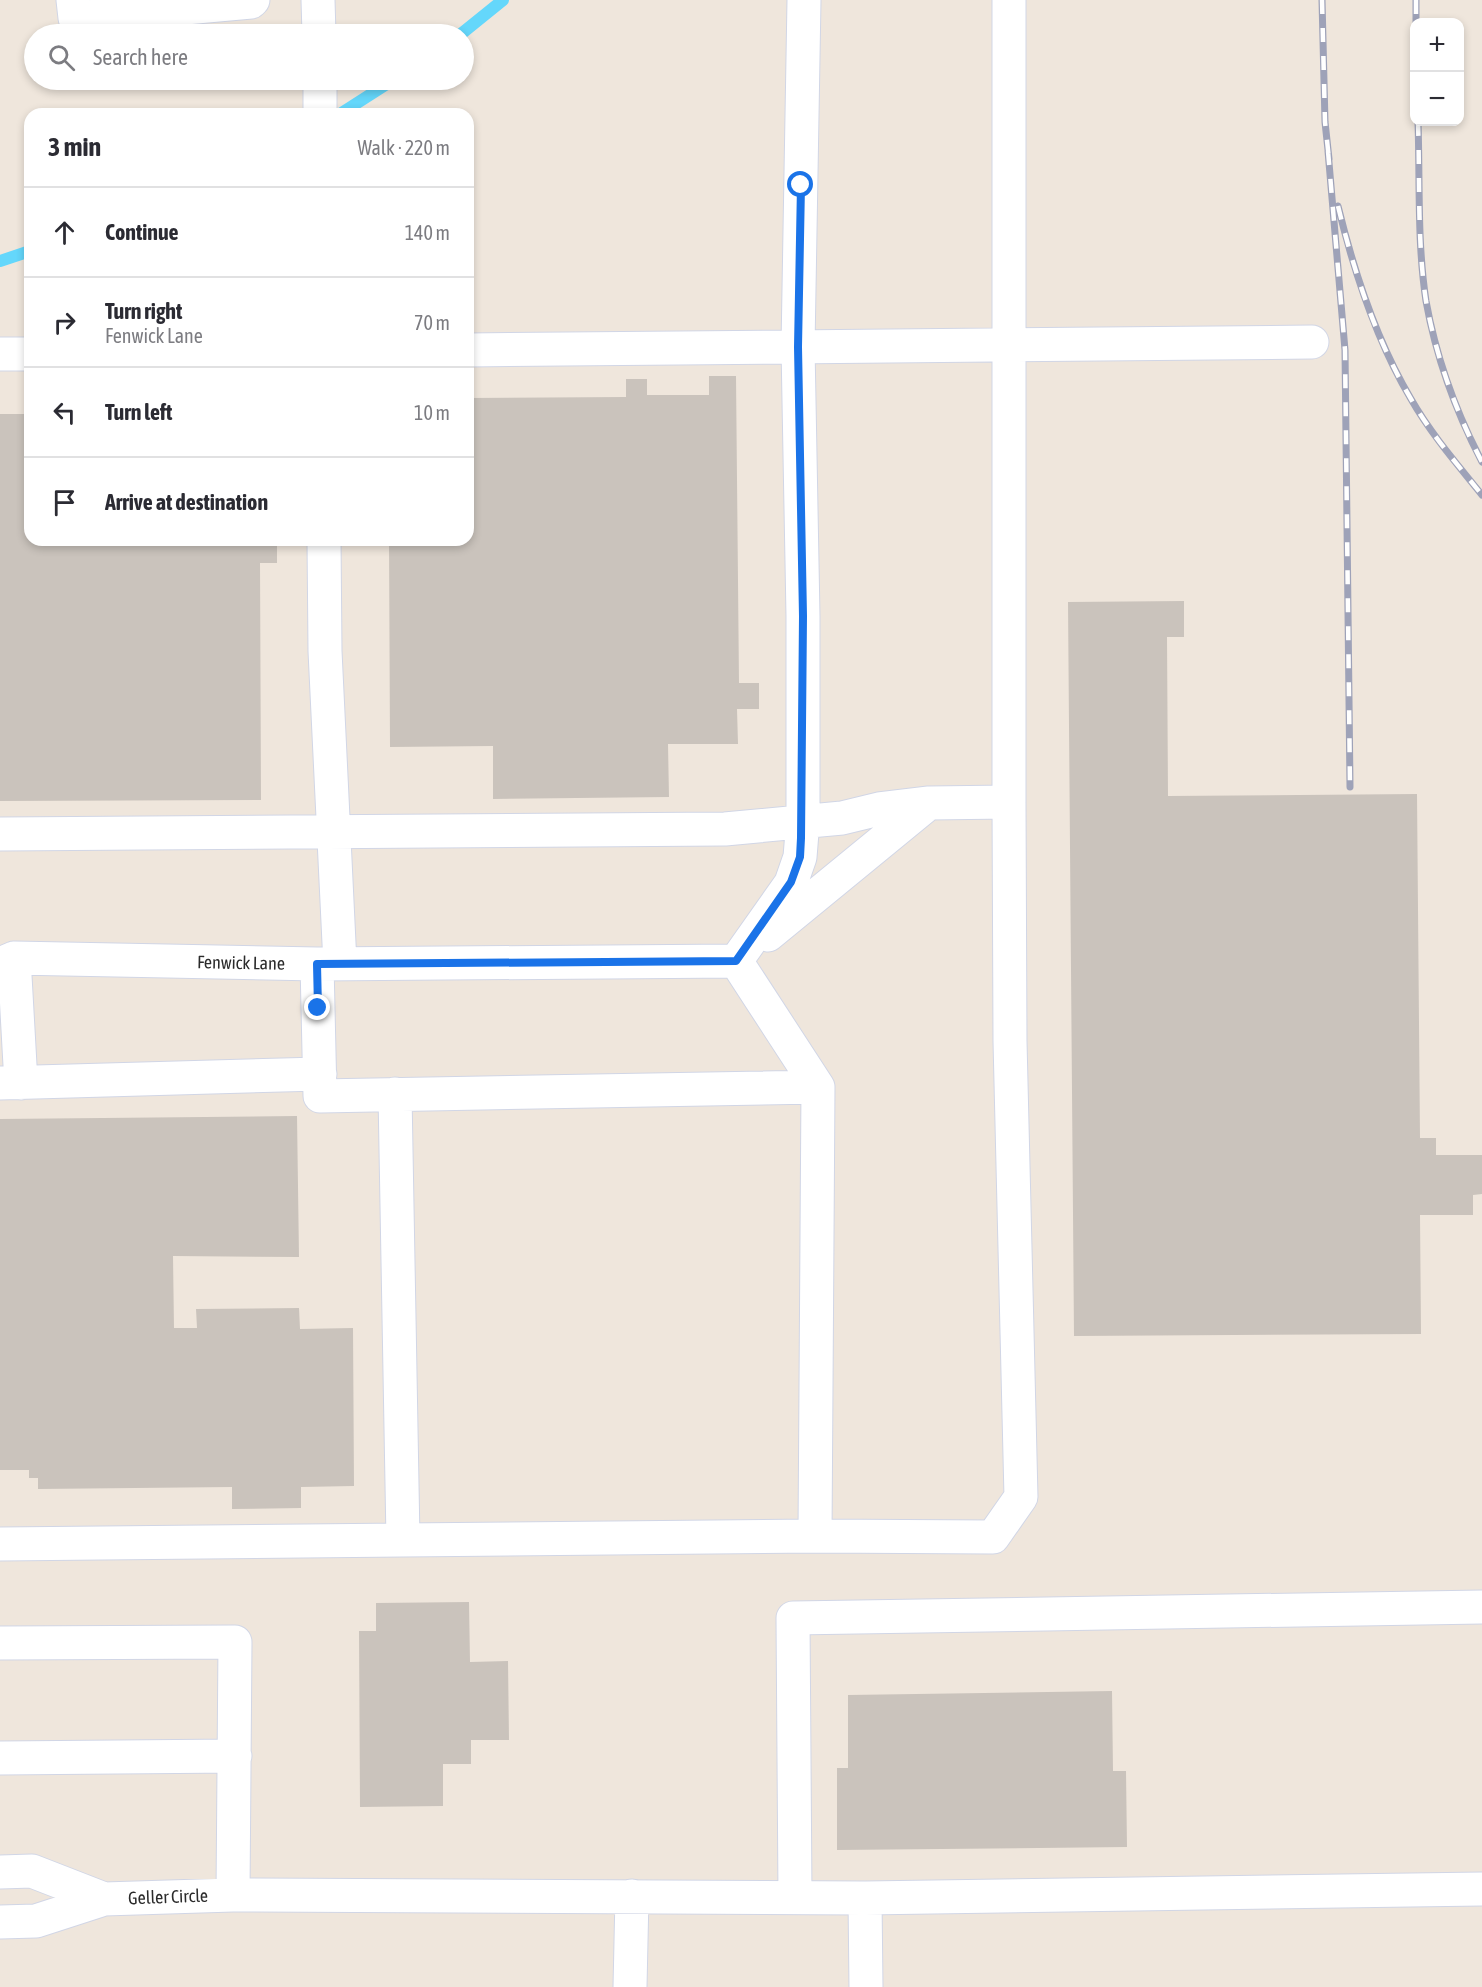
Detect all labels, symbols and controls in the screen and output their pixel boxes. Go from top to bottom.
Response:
map controls [1410,18,1464,126]
button: + [1410,18,1464,72]
search box [24,24,474,90]
icon: search [45,41,78,74]
text: Search here [93,44,188,70]
button: − [1410,72,1464,126]
text: 3 min [48,132,101,162]
text: Walk · 220 m [358,136,450,159]
route start [787,171,813,197]
icon: ahead [48,216,81,249]
text: Continue [105,219,179,245]
text: 140 m [405,221,450,244]
text: Turn right [105,298,182,324]
icon: right [48,306,81,339]
text: 70 m [414,311,450,334]
text: Fenwick Lane [105,324,203,347]
icon: left [48,396,81,429]
text: Turn left [105,399,172,425]
text: 10 m [414,401,450,424]
icon: arrive [48,486,81,519]
text: Arrive at destination [105,489,268,515]
street label: Fenwick Lane [197,951,285,974]
route end [304,994,330,1020]
street label: Geller Circle [128,1885,208,1908]

